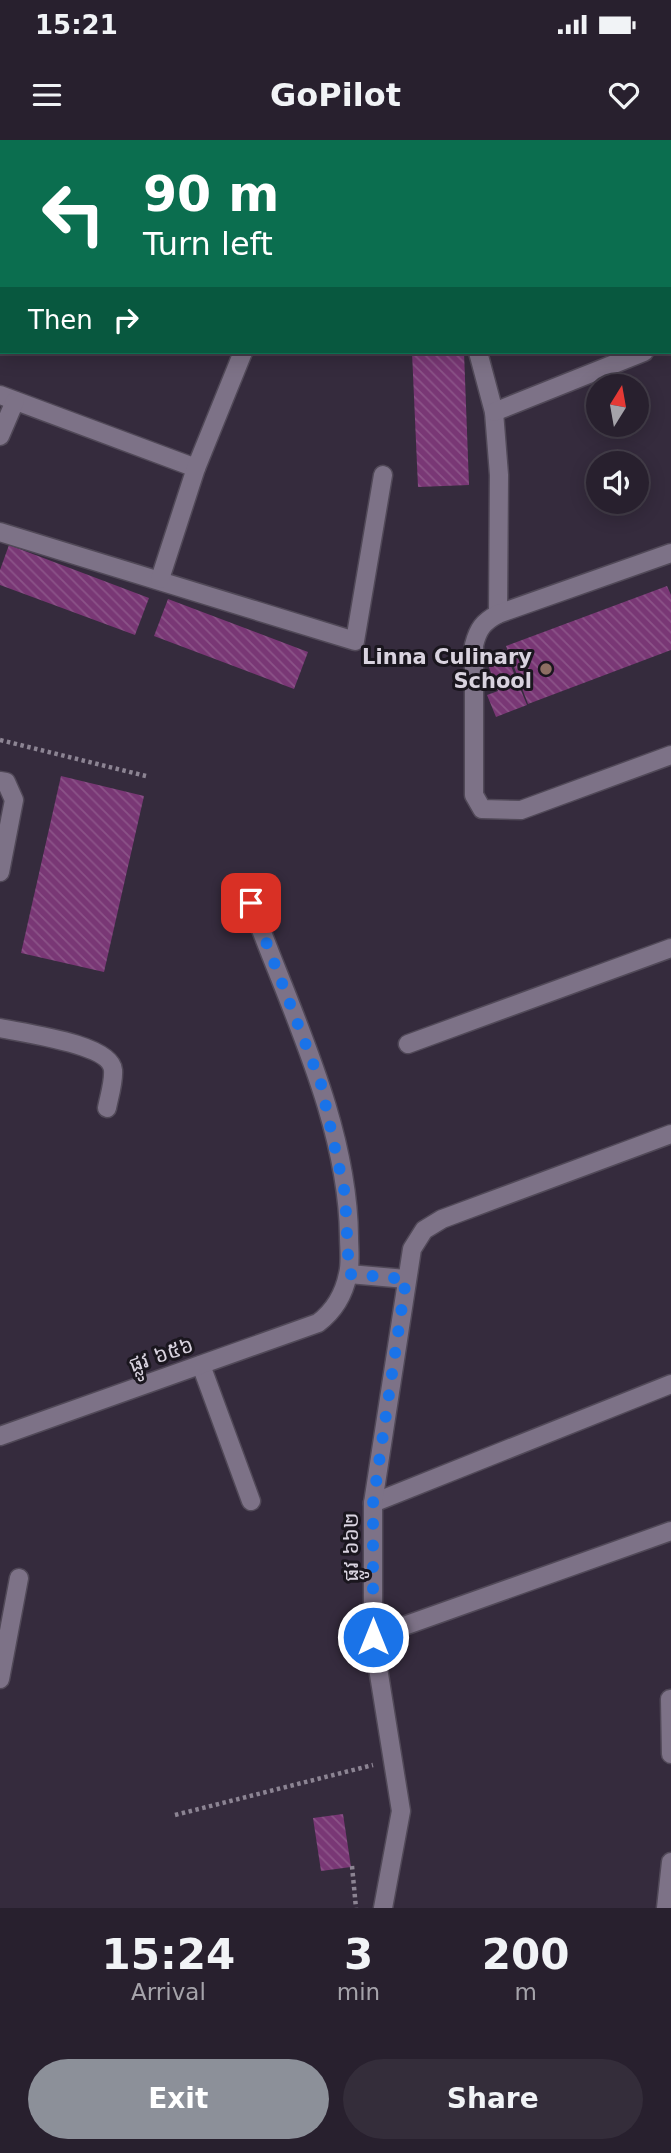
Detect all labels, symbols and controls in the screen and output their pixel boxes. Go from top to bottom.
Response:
text: 15:21 [35,10,118,40]
icon: menu [28,76,66,114]
text: GoPilot [270,76,401,114]
icon: heart [605,76,643,114]
text: 90 m [143,166,279,223]
icon: left [28,168,119,259]
text: Turn left [143,225,273,263]
icon: right [107,301,145,339]
text: Then [28,305,93,335]
north arrow [586,374,649,438]
map controls [586,374,649,514]
button: sound [586,451,649,514]
place label: Linna Culinary School [362,645,532,693]
marker: Linna Culinary School [538,661,554,677]
pin [221,873,281,933]
icon: arrive [232,884,270,922]
street label: ផ្លូវ ៦៥៦ [125,1333,199,1384]
street label: ផ្លូវ ៦៦២ [339,1512,370,1582]
position arrow [336,1600,410,1674]
text: 15:24 [102,1930,235,1979]
text: 3 [344,1930,373,1979]
text: 200 [482,1930,569,1979]
text: Arrival [131,1979,206,2005]
text: min [337,1979,380,2005]
text: m [514,1979,537,2005]
button: Exit [28,2059,329,2139]
button: Share [343,2059,643,2139]

